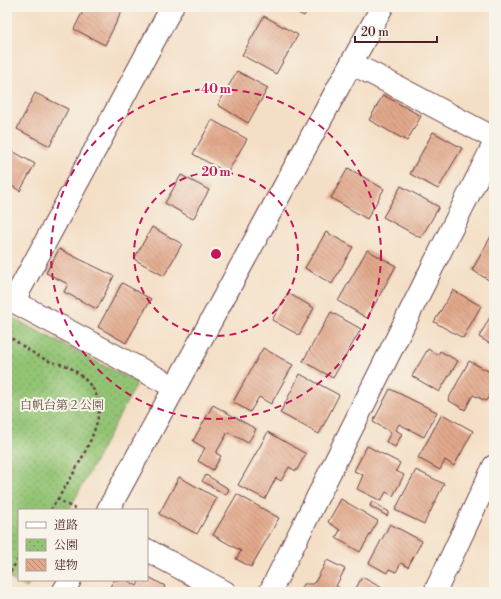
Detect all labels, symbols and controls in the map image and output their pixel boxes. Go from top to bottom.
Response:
scale bar [355,18,437,44]
text: 20 m [361,25,389,40]
text: 40 m [201,82,231,97]
text: 20 m [201,165,231,180]
centre of rings [209,247,223,261]
park label: 白帆台第２公園 [20,398,104,413]
legend [18,509,148,581]
text: 道路 [54,518,78,533]
text: 公園 [54,538,78,553]
text: 建物 [54,558,78,573]

